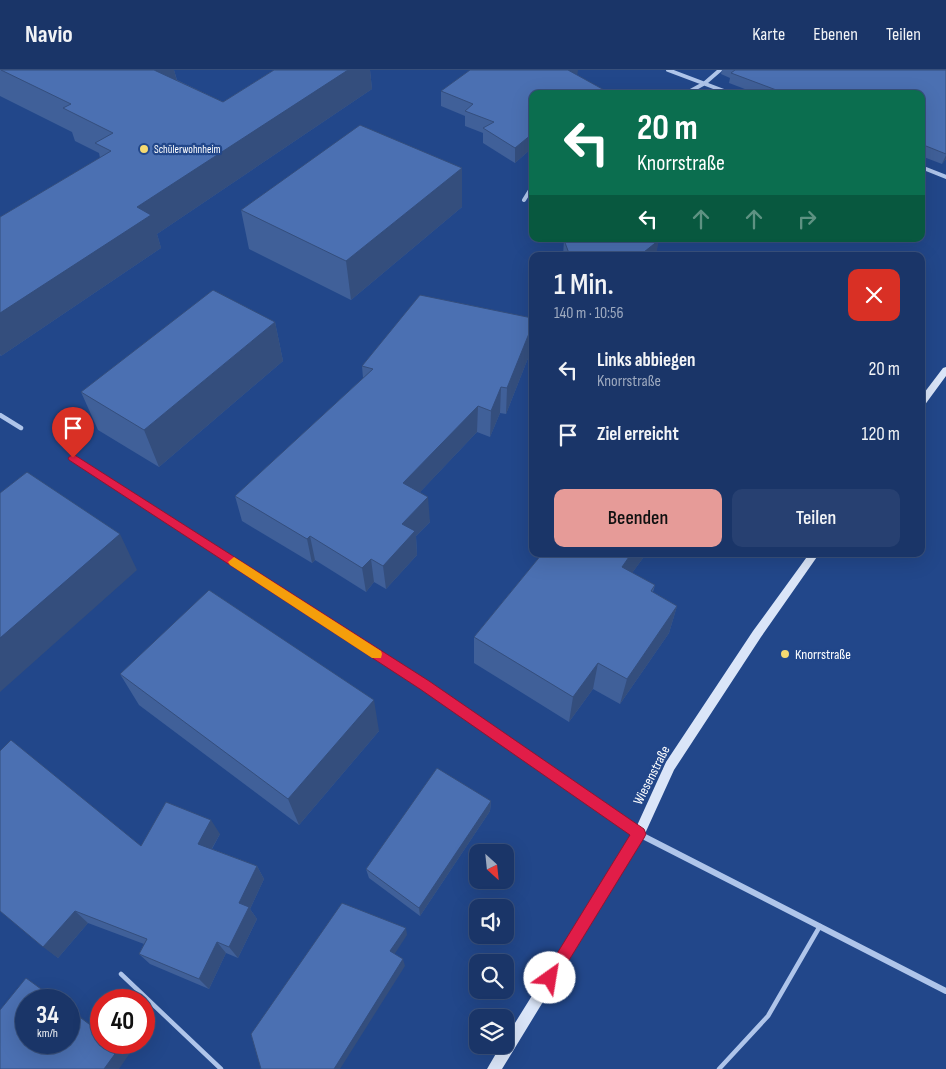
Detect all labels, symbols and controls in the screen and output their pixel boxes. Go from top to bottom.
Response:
text: Navio [25,20,73,49]
text: Karte [752,24,785,45]
text: Ebenen [813,24,858,45]
text: Teilen [886,24,921,45]
text: 20 m [637,107,698,150]
icon: left [554,110,619,175]
marker: Schülerwohnheim [138,143,150,155]
place label: Schülerwohnheim [154,143,221,156]
text: Knorrstraße [637,150,725,177]
icon: left [634,205,662,233]
icon: ahead [687,205,715,233]
icon: ahead [740,205,768,233]
icon: right [793,205,821,233]
text: 1 Min. [554,267,614,303]
button: close [848,269,900,321]
text: 140 m · 10:56 [554,304,624,323]
text: Links abbiegen [597,349,695,372]
icon: left [554,356,582,384]
text: 20 m [868,358,900,381]
text: Knorrstraße [597,372,661,391]
pin [52,407,94,458]
icon: arrive [59,414,87,442]
icon: arrive [554,421,582,449]
text: Ziel erreicht [597,423,679,446]
text: 120 m [862,423,900,446]
button: Beenden [554,489,722,547]
button: Teilen [732,489,900,547]
place label: Knorrstraße [795,646,851,663]
marker: Knorrstraße [779,648,791,660]
street label: Wiesenstraße [629,743,674,808]
north arrow [469,844,514,889]
map controls [469,844,514,1054]
button: sound [469,899,514,944]
position arrow [523,951,575,1003]
button: search [469,954,514,999]
speed limit sign: 40 [90,989,155,1054]
text: 34 [36,1000,59,1031]
button: layers [469,1009,514,1054]
text: km/h [37,1026,58,1041]

